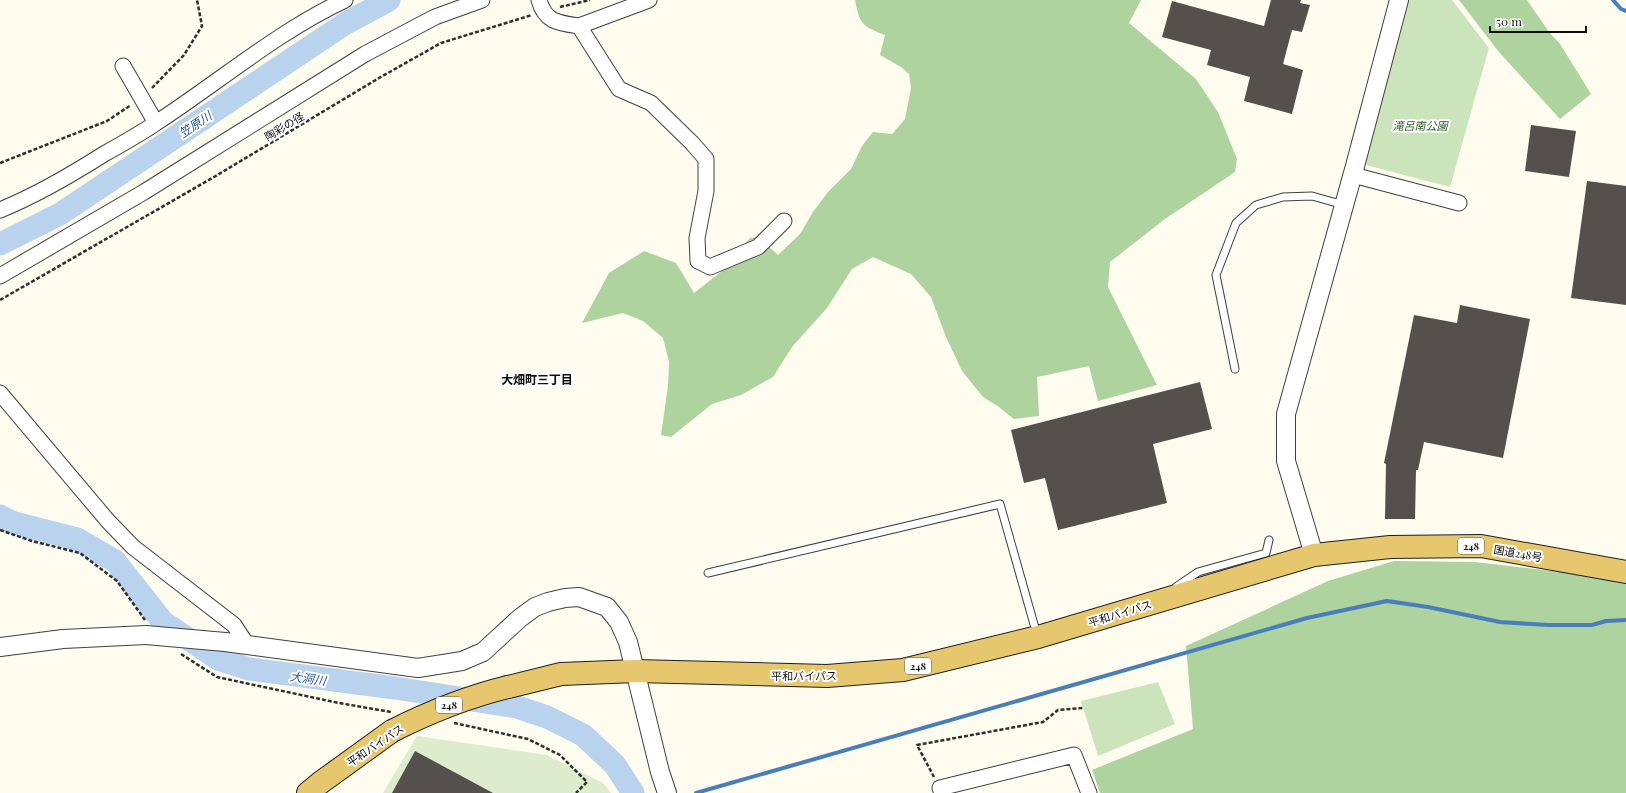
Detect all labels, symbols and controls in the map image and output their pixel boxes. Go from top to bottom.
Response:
scale bar [1490,8,1586,34]
text: 50 m [1496,13,1522,29]
water label: 笠原川 [176,106,216,141]
street label: 陶彩の径 [261,108,307,144]
park label: 滝呂南公園 [1393,118,1449,133]
district label: 大畑町三丁目 [501,371,573,387]
road number: 248 [1458,538,1484,554]
street label: 国道248号 [1492,541,1544,565]
street label: 平和バイパス [1086,596,1154,630]
road number: 248 [905,658,931,674]
water label: 大洞川 [289,668,329,689]
street label: 平和バイパス [771,668,837,683]
road number: 248 [436,697,462,713]
street label: 平和バイパス [344,720,406,770]

